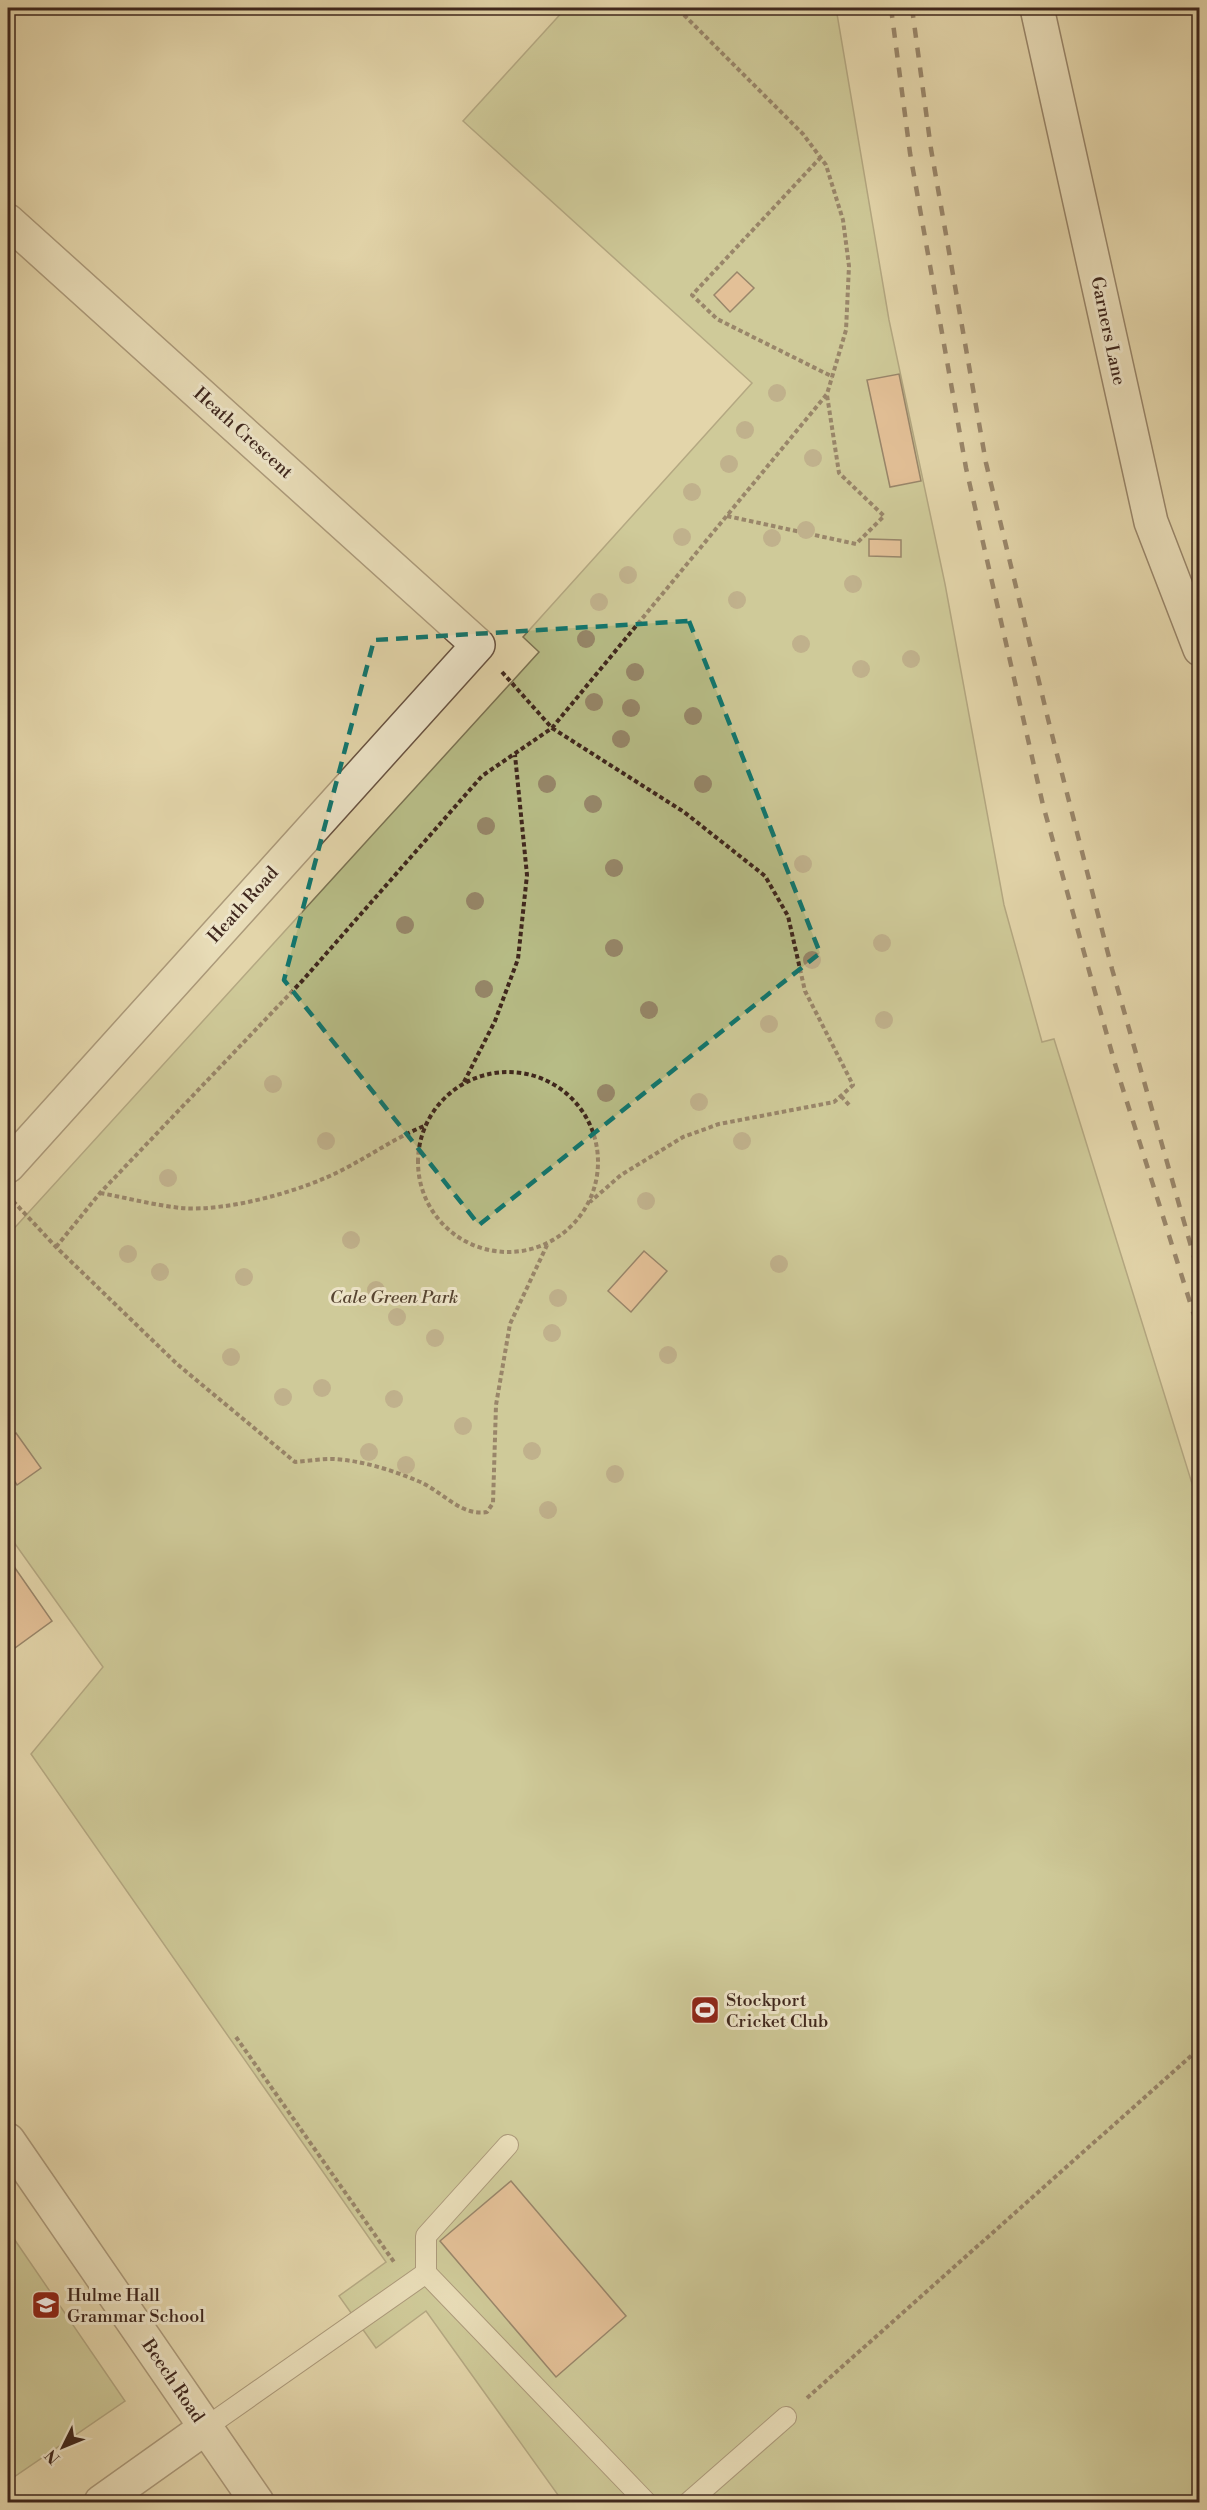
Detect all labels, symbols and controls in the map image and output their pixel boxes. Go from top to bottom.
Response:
street label: Garners Lane [1085,275,1131,387]
street label: Heath Crescent [189,382,298,484]
street label: Heath Road [203,861,284,948]
park label: Cale Green Park [330,1286,458,1309]
place label: Stockport Cricket Club [726,1989,828,2033]
sports icon: Stockport Cricket Club [689,1994,721,2026]
place label: Hulme Hall Grammar School [67,2284,205,2328]
school or university icon: Hulme Hall Grammar School [30,2289,62,2321]
street label: Beech Road [136,2334,210,2428]
north arrow [33,2417,93,2477]
text: N [41,2445,64,2468]

